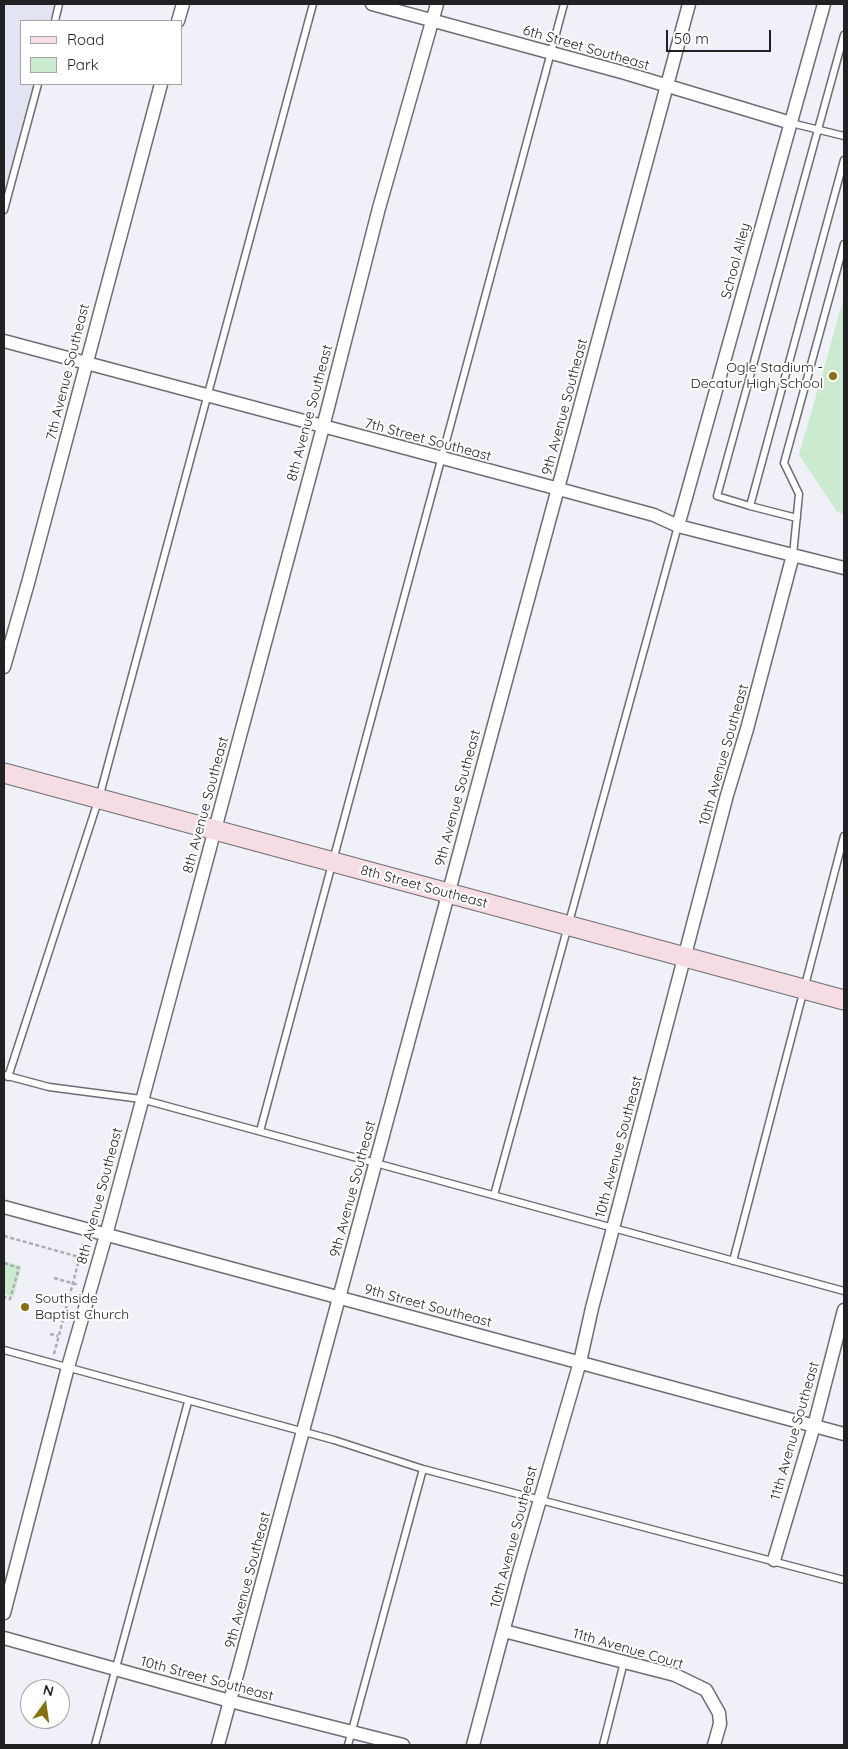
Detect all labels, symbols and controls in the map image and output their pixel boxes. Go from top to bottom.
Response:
legend [20,20,182,85]
scale bar [668,20,773,52]
street label: 6th Street Southeast [521,22,651,74]
text: 50 m [674,29,709,48]
text: Road [67,30,104,49]
text: Park [67,55,99,74]
street label: School Alley [718,221,754,301]
street label: 7th Avenue Southeast [43,302,93,442]
street label: 9th Avenue Southeast [539,337,591,477]
street label: 8th Avenue Southeast [284,343,336,483]
place label: Ogle Stadium - Decatur High School [690,360,823,392]
marker: Ogle Stadium - Decatur High School [827,370,839,382]
street label: 7th Street Southeast [363,415,493,465]
street label: 10th Avenue Southeast [696,682,752,828]
street label: 9th Avenue Southeast [432,728,484,868]
street label: 8th Avenue Southeast [180,735,232,875]
street label: 8th Street Southeast [359,862,489,912]
street label: 10th Avenue Southeast [592,1074,646,1220]
street label: 9th Avenue Southeast [327,1119,379,1259]
street label: 8th Avenue Southeast [74,1126,126,1266]
street label: 9th Street Southeast [362,1281,494,1331]
place label: Southside Baptist Church [35,1291,129,1324]
marker: Southside Baptist Church [19,1301,31,1313]
street label: 11th Avenue Southeast [767,1360,823,1502]
street label: 10th Avenue Southeast [487,1464,541,1610]
street label: 9th Avenue Southeast [222,1510,274,1650]
street label: 11th Avenue Court [571,1625,685,1673]
street label: 10th Street Southeast [139,1653,275,1705]
north arrow [20,1679,70,1729]
text: N [41,1680,56,1700]

